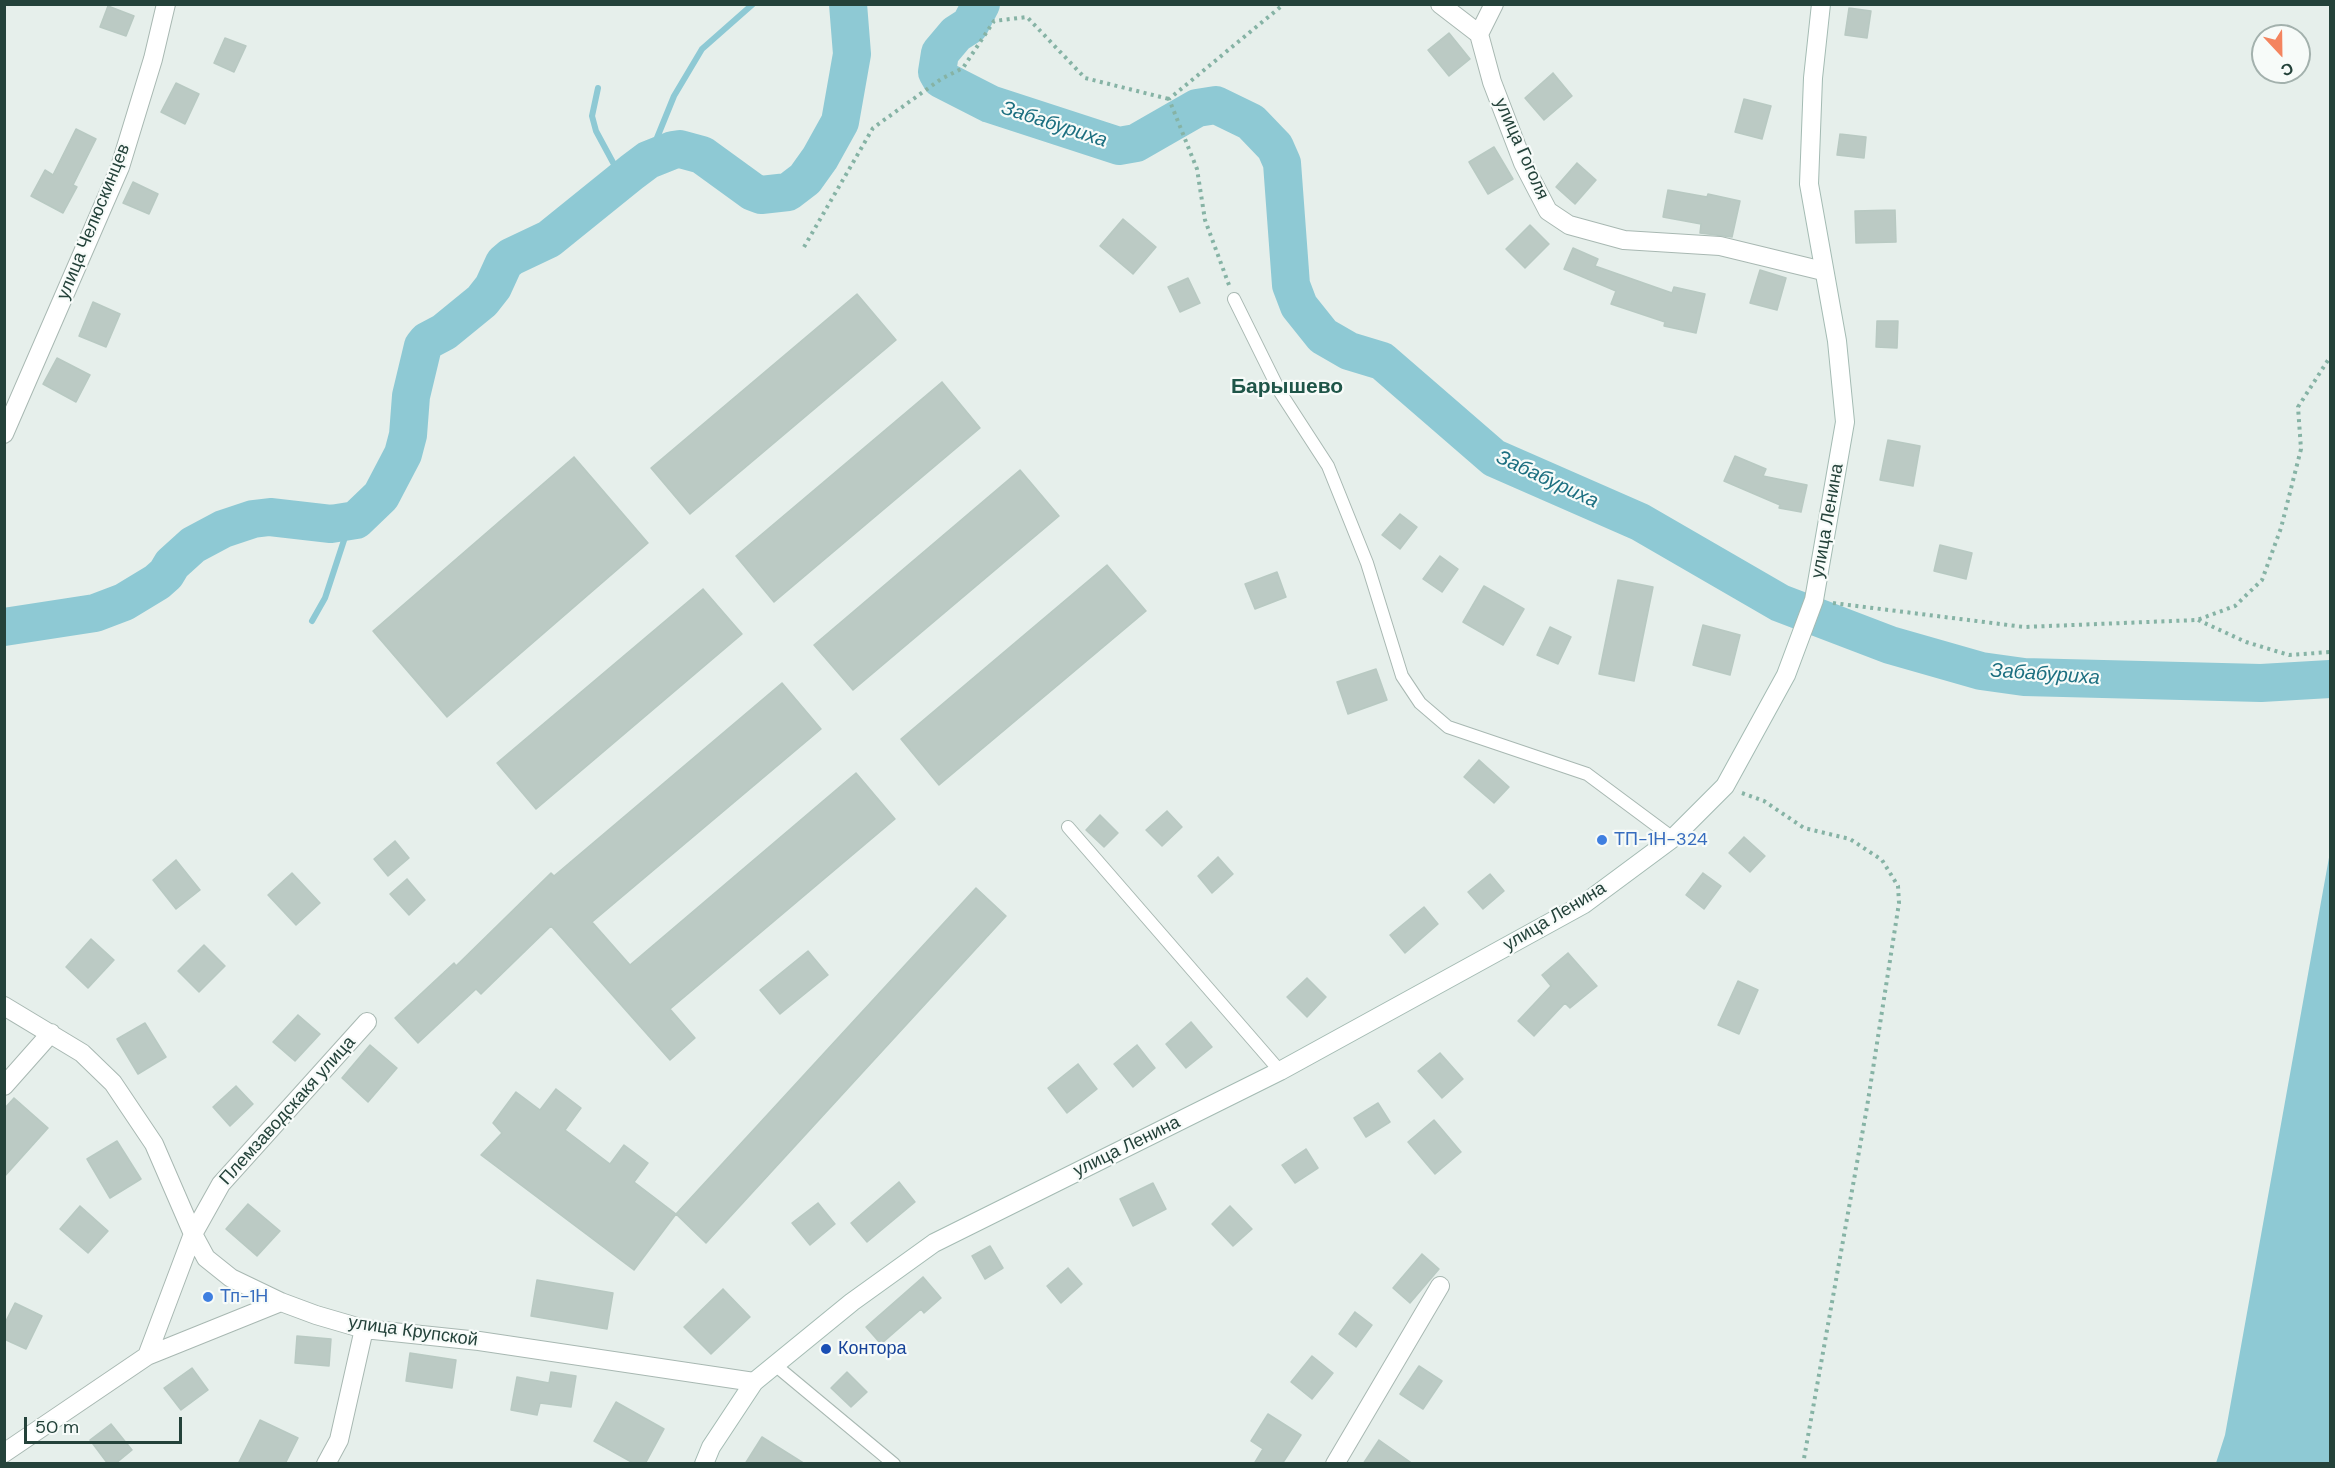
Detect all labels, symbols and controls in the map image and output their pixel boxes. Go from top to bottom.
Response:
north arrow [2251,24,2311,84]
text: С [2278,57,2296,81]
street label: улица Гоголя [1489,95,1553,203]
water label: Забабуриха [998,97,1110,153]
street label: улица Челюскинцев [53,141,135,303]
district label: Барышево [1231,374,1343,400]
water label: Забабуриха [1492,446,1602,514]
street label: улица Ленина [1807,462,1849,580]
water label: Забабуриха [1989,659,2101,691]
place label: ТП-1Н-324 [1614,829,1708,851]
marker: ТП-1Н-324 [1595,833,1609,847]
street label: улица Ленина [1500,878,1610,956]
street label: Племзаводскакя улица [216,1032,360,1190]
street label: улица Ленина [1070,1112,1184,1182]
place label: Тп-1Н [220,1286,268,1308]
marker: Тп-1Н [201,1290,215,1304]
street label: улица Крупской [347,1312,479,1352]
place label: Контора [838,1338,907,1360]
marker: Контора [819,1342,833,1356]
scale bar [27,1405,184,1443]
text: 50 m [35,1415,79,1439]

